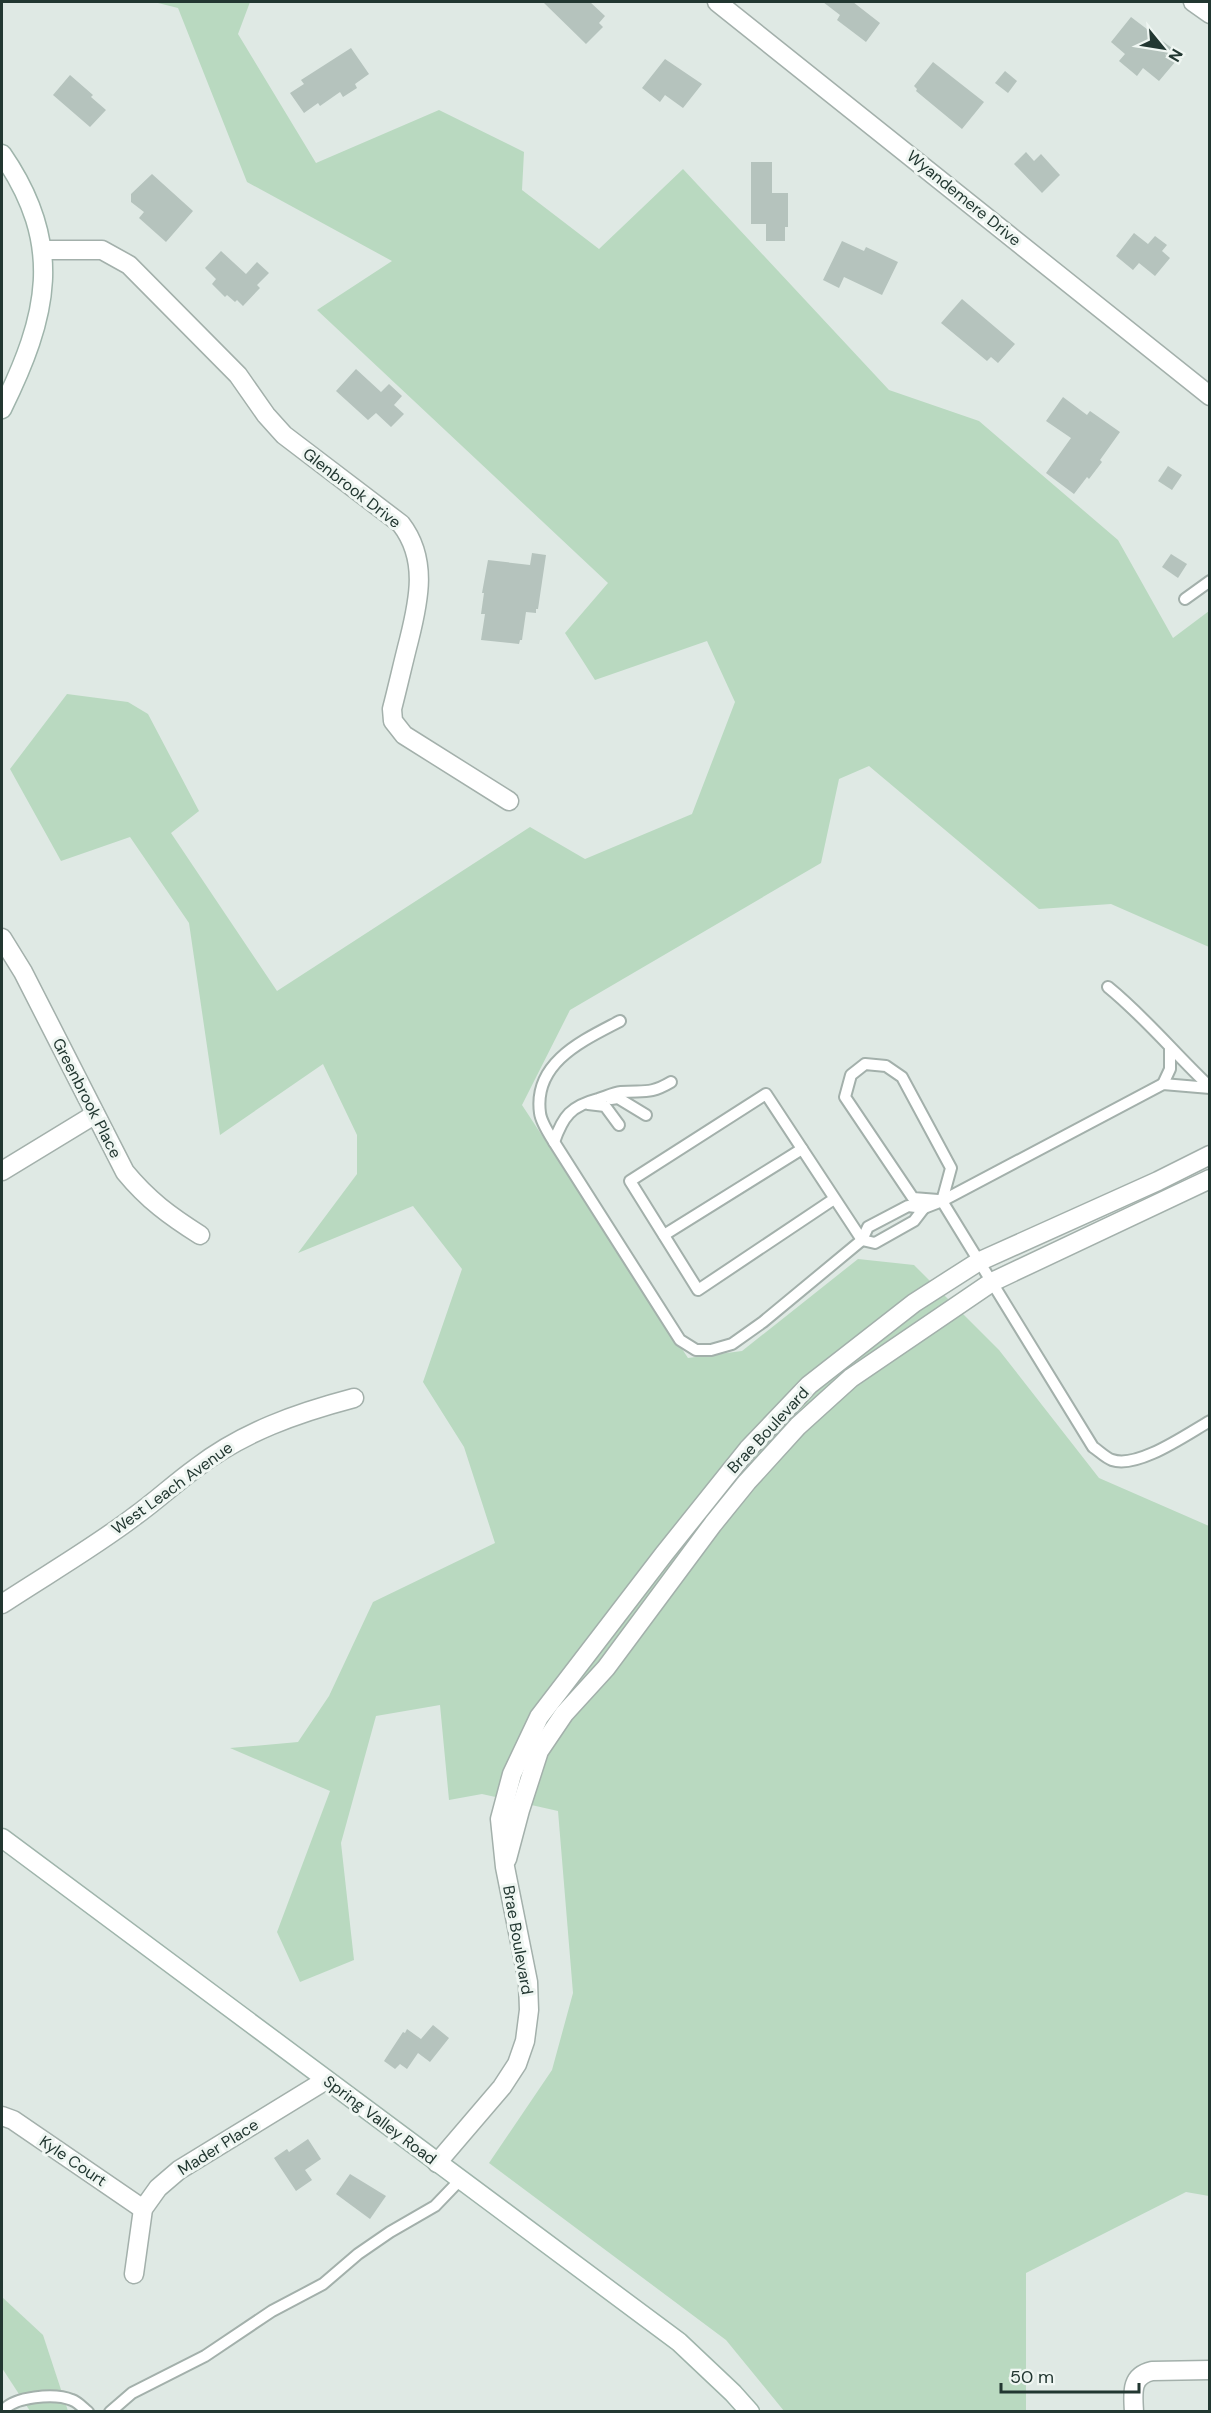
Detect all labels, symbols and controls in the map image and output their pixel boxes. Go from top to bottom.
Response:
north arrow [1133,18,1193,78]
text: N [1164,45,1188,66]
street label: Wyandemere Drive [903,145,1025,251]
street label: Glenbrook Drive [299,443,405,533]
street label: Greenbrook Place [48,1035,126,1161]
street label: Brae Boulevard [723,1382,813,1478]
street label: West Leach Avenue [107,1437,237,1539]
street label: Brae Boulevard [498,1884,538,1996]
street label: Spring Valley Road [319,2071,441,2169]
street label: Mader Place [174,2114,262,2180]
street label: Kyle Court [35,2131,111,2191]
scale bar [1001,2356,1139,2394]
text: 50 m [1010,2365,1054,2389]

